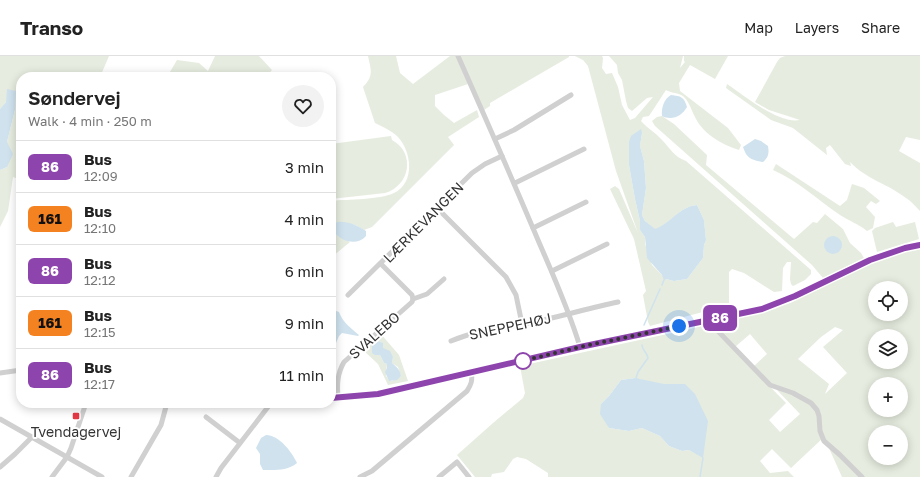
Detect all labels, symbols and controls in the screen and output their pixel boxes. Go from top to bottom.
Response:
text: Transo [20,16,83,39]
text: Map [744,19,773,36]
text: Layers [795,19,839,36]
text: Share [861,19,900,36]
button: heart [282,85,324,127]
text: Søndervej [28,86,121,109]
text: Walk · 4 min · 250 m [28,113,152,129]
text: Bus [84,150,112,168]
text: 86 [41,158,59,175]
text: 3 min [285,158,324,176]
text: 12:09 [84,168,118,184]
street label: LÆRKEVANGEN [379,178,467,266]
text: Bus [84,202,112,220]
text: 161 [38,210,62,227]
text: 4 min [285,210,324,228]
text: 12:10 [84,220,116,236]
text: Bus [84,254,112,272]
text: 86 [41,262,59,279]
text: 6 min [285,262,324,280]
text: 12:12 [84,272,116,288]
map controls [868,281,908,465]
button: locate [868,281,908,321]
line badge: 86 [702,305,738,331]
text: Bus [84,306,112,324]
street label: SVALEBO [345,308,403,362]
street label: SNEPPEHØJ [467,309,553,343]
text: 86 [711,309,729,326]
text: 161 [38,314,62,331]
text: 9 min [285,314,324,332]
your location [669,316,689,336]
text: 12:15 [84,324,116,340]
button: layers [868,329,908,369]
unlabelled marker [514,352,532,370]
text: Bus [84,358,112,376]
text: 86 [41,366,59,383]
text: 11 min [279,366,324,384]
text: 12:17 [84,376,115,392]
button: + [868,377,908,417]
marker: Tvendagervej [71,411,81,421]
place label: Tvendagervej [31,423,121,440]
button: − [868,425,908,465]

